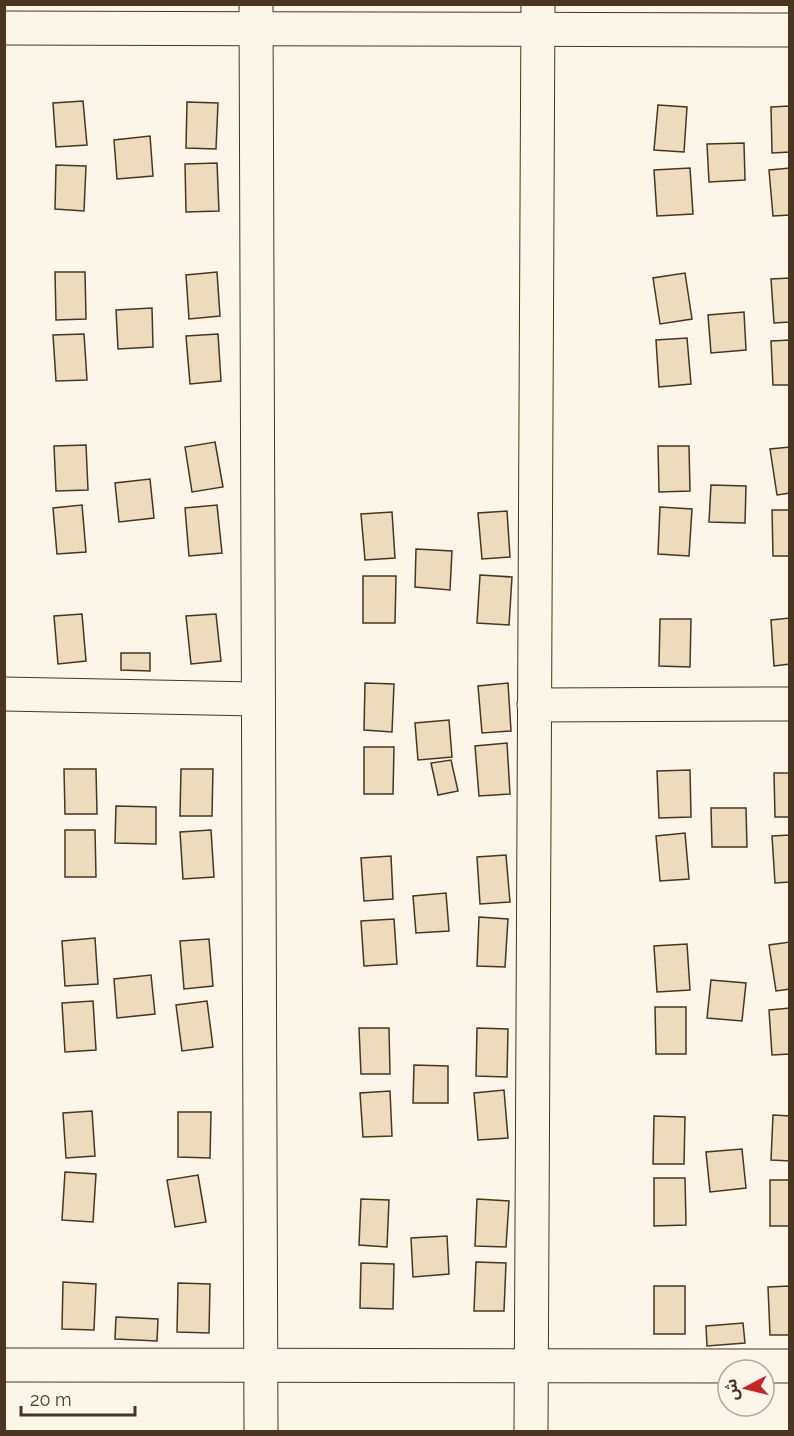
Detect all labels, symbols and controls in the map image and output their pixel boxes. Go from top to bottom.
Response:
north arrow [716,1358,776,1418]
text: ش [721,1378,742,1402]
scale bar [21,1379,135,1417]
text: 20 m [30,1389,72,1410]

